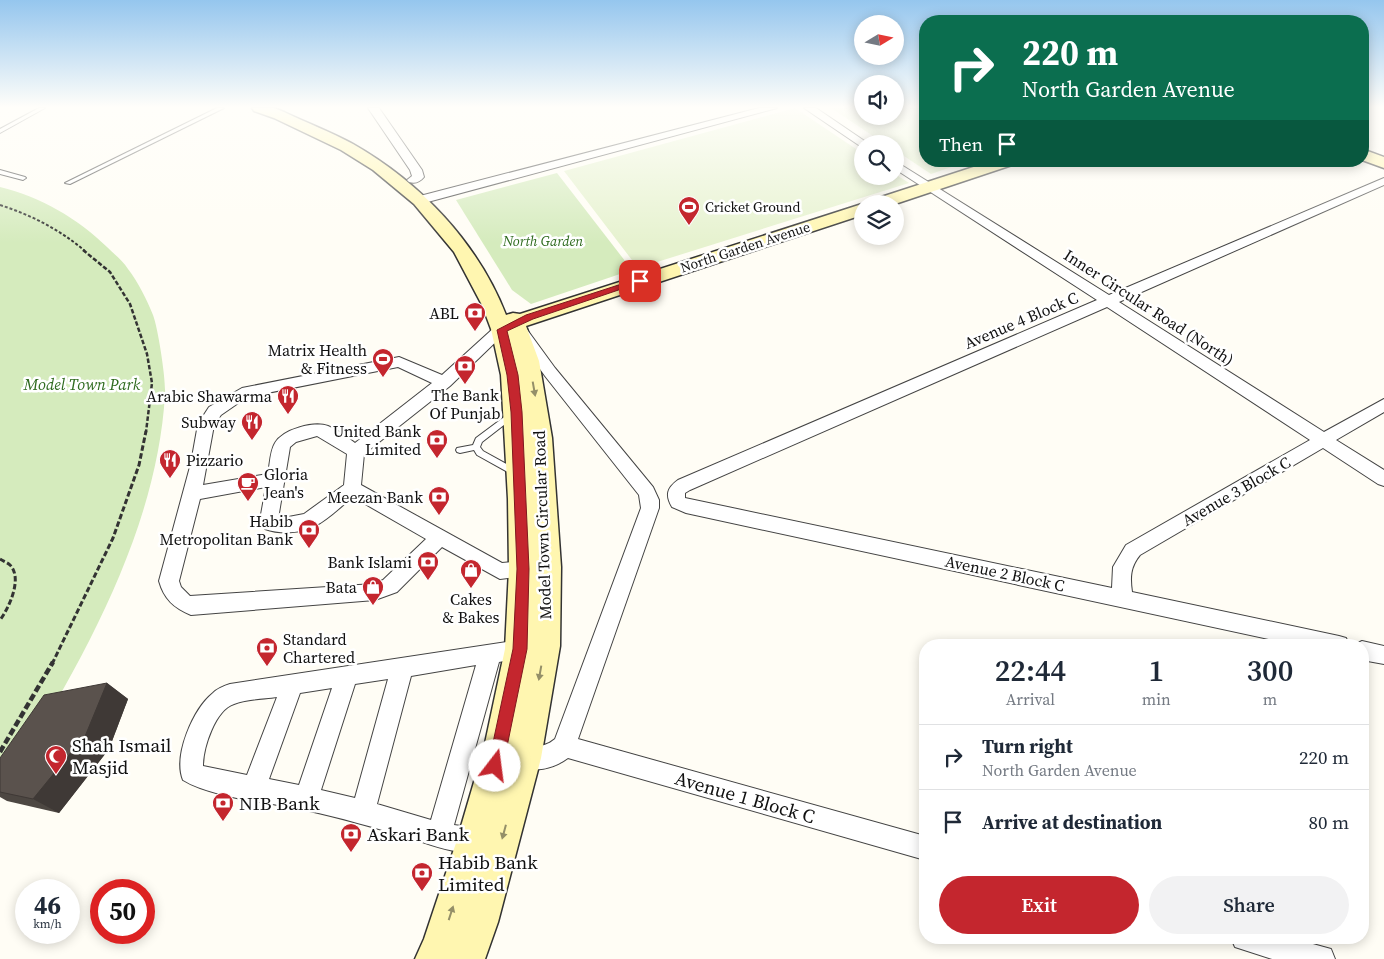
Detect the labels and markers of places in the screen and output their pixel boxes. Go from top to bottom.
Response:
sports icon: Cricket Ground [677,195,701,226]
place label: Cricket Ground [705,197,800,217]
pin [619,260,661,302]
bank icon: ABL [463,301,487,332]
place label: ABL [429,302,459,324]
place label: Matrix Health & Fitness [268,339,367,379]
sports icon: Matrix Health & Fitness [371,347,395,378]
bank icon: The Bank Of Punjab [453,354,477,385]
restaurant icon: Arabic Shawarma [276,384,300,415]
place label: The Bank Of Punjab [430,384,500,424]
place label: Arabic Shawarma [146,385,273,407]
restaurant icon: Subway [240,410,264,441]
place label: Subway [181,411,237,433]
place label: United Bank Limited [333,420,421,460]
bank icon: United Bank Limited [425,428,449,459]
restaurant icon: Pizzario [158,448,182,479]
place label: Pizzario [186,449,244,471]
place label: Gloria Jean's [263,463,309,503]
cafe icon: Gloria Jean's [236,471,260,502]
bank icon: Meezan Bank [427,485,451,516]
place label: Meezan Bank [327,486,423,508]
place label: Habib Metropolitan Bank [160,510,293,550]
bank icon: Habib Metropolitan Bank [297,518,321,549]
bank icon: Bank Islami [416,550,440,581]
place label: Bank Islami [327,551,412,573]
shop icon: Cakes & Bakes [459,558,483,589]
shop icon: Bata [361,575,385,606]
place label: Bata [325,576,358,598]
place label: Cakes & Bakes [443,588,500,628]
place label: Standard Chartered [283,628,355,668]
bank icon: Standard Chartered [255,636,279,667]
place label: Shah Ismail Masjid [72,732,172,780]
mosque icon: Shah Ismail Masjid [44,744,68,775]
place label: NIB Bank [239,790,320,816]
bank icon: NIB Bank [211,791,235,822]
place label: Askari Bank [367,821,470,847]
bank icon: Askari Bank [339,822,363,853]
place label: Habib Bank Limited [438,849,538,897]
bank icon: Habib Bank Limited [410,861,434,892]

